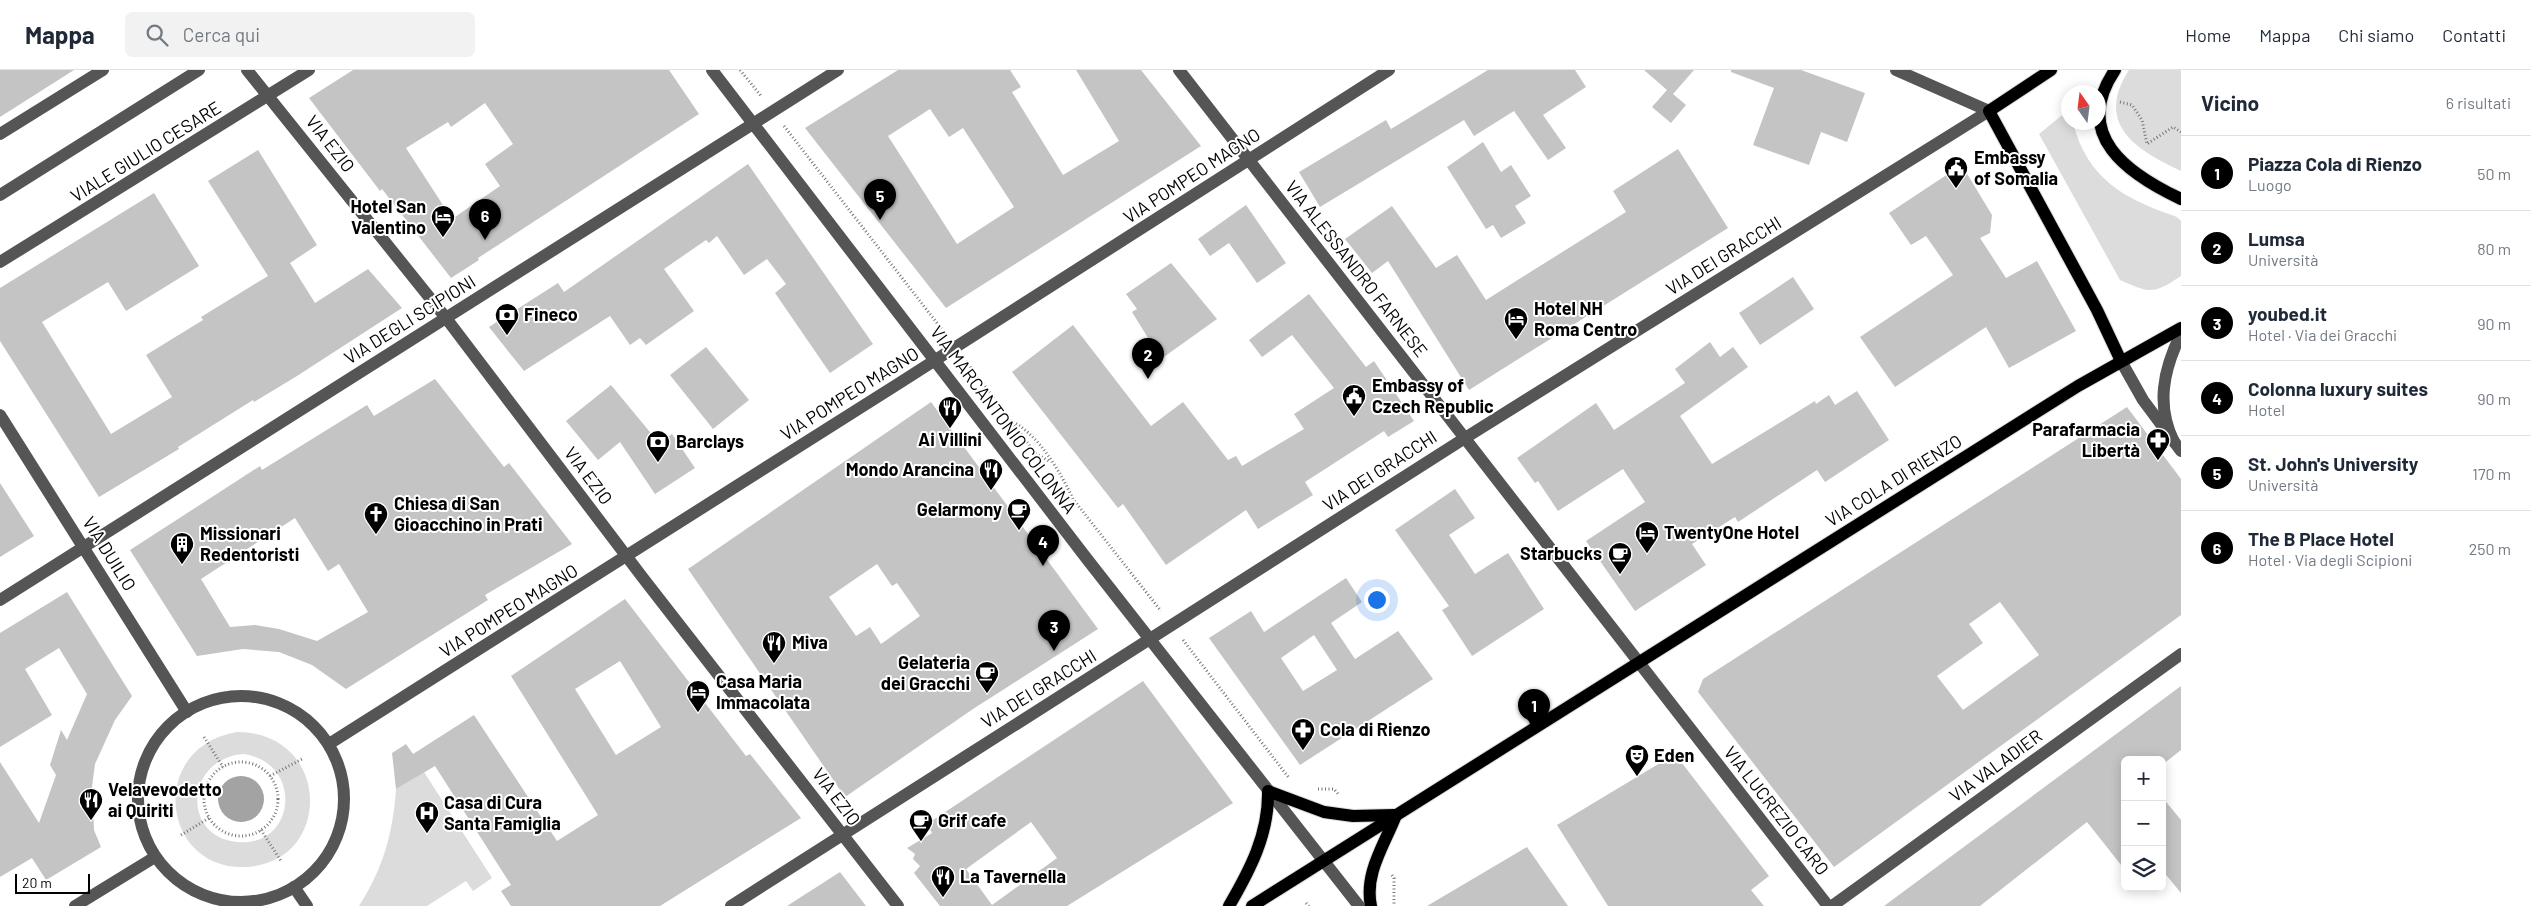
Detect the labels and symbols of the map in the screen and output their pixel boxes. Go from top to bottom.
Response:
north arrow [2061,85,2106,130]
street label: VIALE GIULIO CESARE [66,96,225,206]
street label: VIA EZIO [302,110,360,176]
street label: VIA POMPEO MAGNO [1119,123,1264,228]
place label: Embassy of Somalia [1974,146,2058,189]
public building icon: Embassy of Somalia [1943,155,1969,189]
street label: VIA ALESSANDRO FARNESE [1281,176,1433,361]
pin: 5 [864,179,896,220]
place label: Hotel San Valentino [350,195,426,238]
pin: 6 [469,199,501,240]
hotel icon: Hotel San Valentino [430,204,456,238]
street label: VIA DEI GRACCHI [1662,211,1785,299]
street label: VIA DEGLI SCIPIONI [340,270,479,368]
place label: Hotel NH Roma Centro [1534,297,1637,340]
bank icon: Fineco [494,302,520,336]
place label: Fineco [524,303,578,325]
hotel icon: Hotel NH Roma Centro [1503,306,1529,340]
street label: VIA MARCANTONIO COLONNA [926,321,1082,518]
pin: 2 [1132,338,1164,379]
street label: VIA POMPEO MAGNO [776,342,923,445]
place label: Embassy of Czech Republic [1372,374,1494,417]
public building icon: Embassy of Czech Republic [1341,383,1367,417]
restaurant icon: Ai Villini [937,395,963,429]
place label: Parafarmacia Libertà [2032,418,2140,461]
street label: VIA DEI GRACCHI [1318,425,1441,515]
pharmacy icon: Parafarmacia Libertà [2145,427,2171,461]
place label: Ai Villini [918,428,982,450]
bank icon: Barclays [645,429,671,463]
street label: VIA COLA DI RIENZO [1821,429,1966,531]
place label: Barclays [676,430,744,452]
street label: VIA EZIO [560,442,618,509]
restaurant icon: Mondo Arancina [978,457,1004,491]
place label: Mondo Arancina [846,458,974,480]
place label: Chiesa di San Gioacchino in Prati [394,492,543,535]
cafe icon: Gelarmony [1006,497,1032,531]
place label: Gelarmony [917,498,1002,520]
church icon: Chiesa di San Gioacchino in Prati [363,501,389,535]
street label: VIA DUILIO [78,512,141,595]
hotel icon: TwentyOne Hotel [1634,520,1660,554]
place label: TwentyOne Hotel [1664,521,1799,543]
place label: Missionari Redentoristi [200,522,299,565]
pin: 4 [1027,525,1059,566]
building icon: Missionari Redentoristi [169,531,195,565]
cafe icon: Starbucks [1607,541,1633,575]
place label: Starbucks [1520,542,1602,564]
street label: VIA POMPEO MAGNO [435,559,582,662]
your location [1364,587,1390,613]
pin: 3 [1038,610,1070,651]
restaurant icon: Miva [761,630,787,664]
place label: Miva [792,631,828,653]
street label: VIA DEI GRACCHI [977,644,1100,732]
place label: Gelateria dei Gracchi [881,651,970,694]
cafe icon: Gelateria dei Gracchi [974,660,1000,694]
place label: Casa Maria Immacolata [716,670,810,713]
hotel icon: Casa Maria Immacolata [685,679,711,713]
pin: 1 [1518,689,1550,730]
pharmacy icon: Cola di Rienzo [1290,717,1316,751]
place label: Cola di Rienzo [1320,718,1430,740]
street label: VIA VALADIER [1945,724,2046,806]
street label: VIA LUCREZIO CARO [1720,741,1834,879]
theatre icon: Eden [1624,743,1650,777]
place label: Eden [1654,744,1694,766]
street label: VIA EZIO [808,763,866,830]
place label: Velavevodetto ai Quiriti [108,778,222,821]
restaurant icon: Velavevodetto ai Quiriti [78,787,104,821]
place label: Casa di Cura Santa Famiglia [444,791,561,834]
hospital icon: Casa di Cura Santa Famiglia [414,800,440,834]
cafe icon: Grif cafe [908,808,934,842]
place label: Grif cafe [938,809,1006,831]
restaurant icon: La Tavernella [930,864,956,898]
place label: La Tavernella [960,865,1066,887]
scale bar [15,871,90,894]

